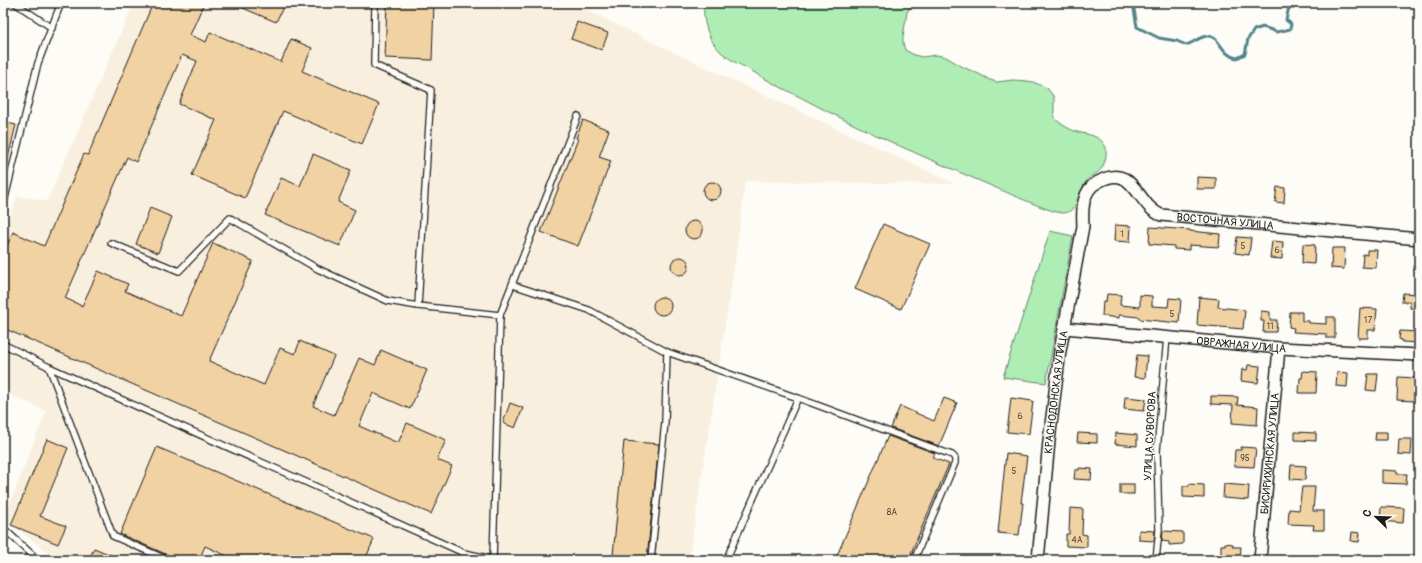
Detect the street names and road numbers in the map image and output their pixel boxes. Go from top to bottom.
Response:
street label: ВОСТОЧНАЯ УЛИЦА [1176,210,1274,232]
street label: КРАСНОДОНСКАЯ УЛИЦА [1041,329,1070,454]
street label: ОВРАЖНАЯ УЛИЦА [1196,334,1286,355]
street label: УЛИЦА СУВОРОВА [1141,391,1159,481]
street label: БИСИРИХИНСКАЯ УЛИЦА [1258,392,1281,515]

